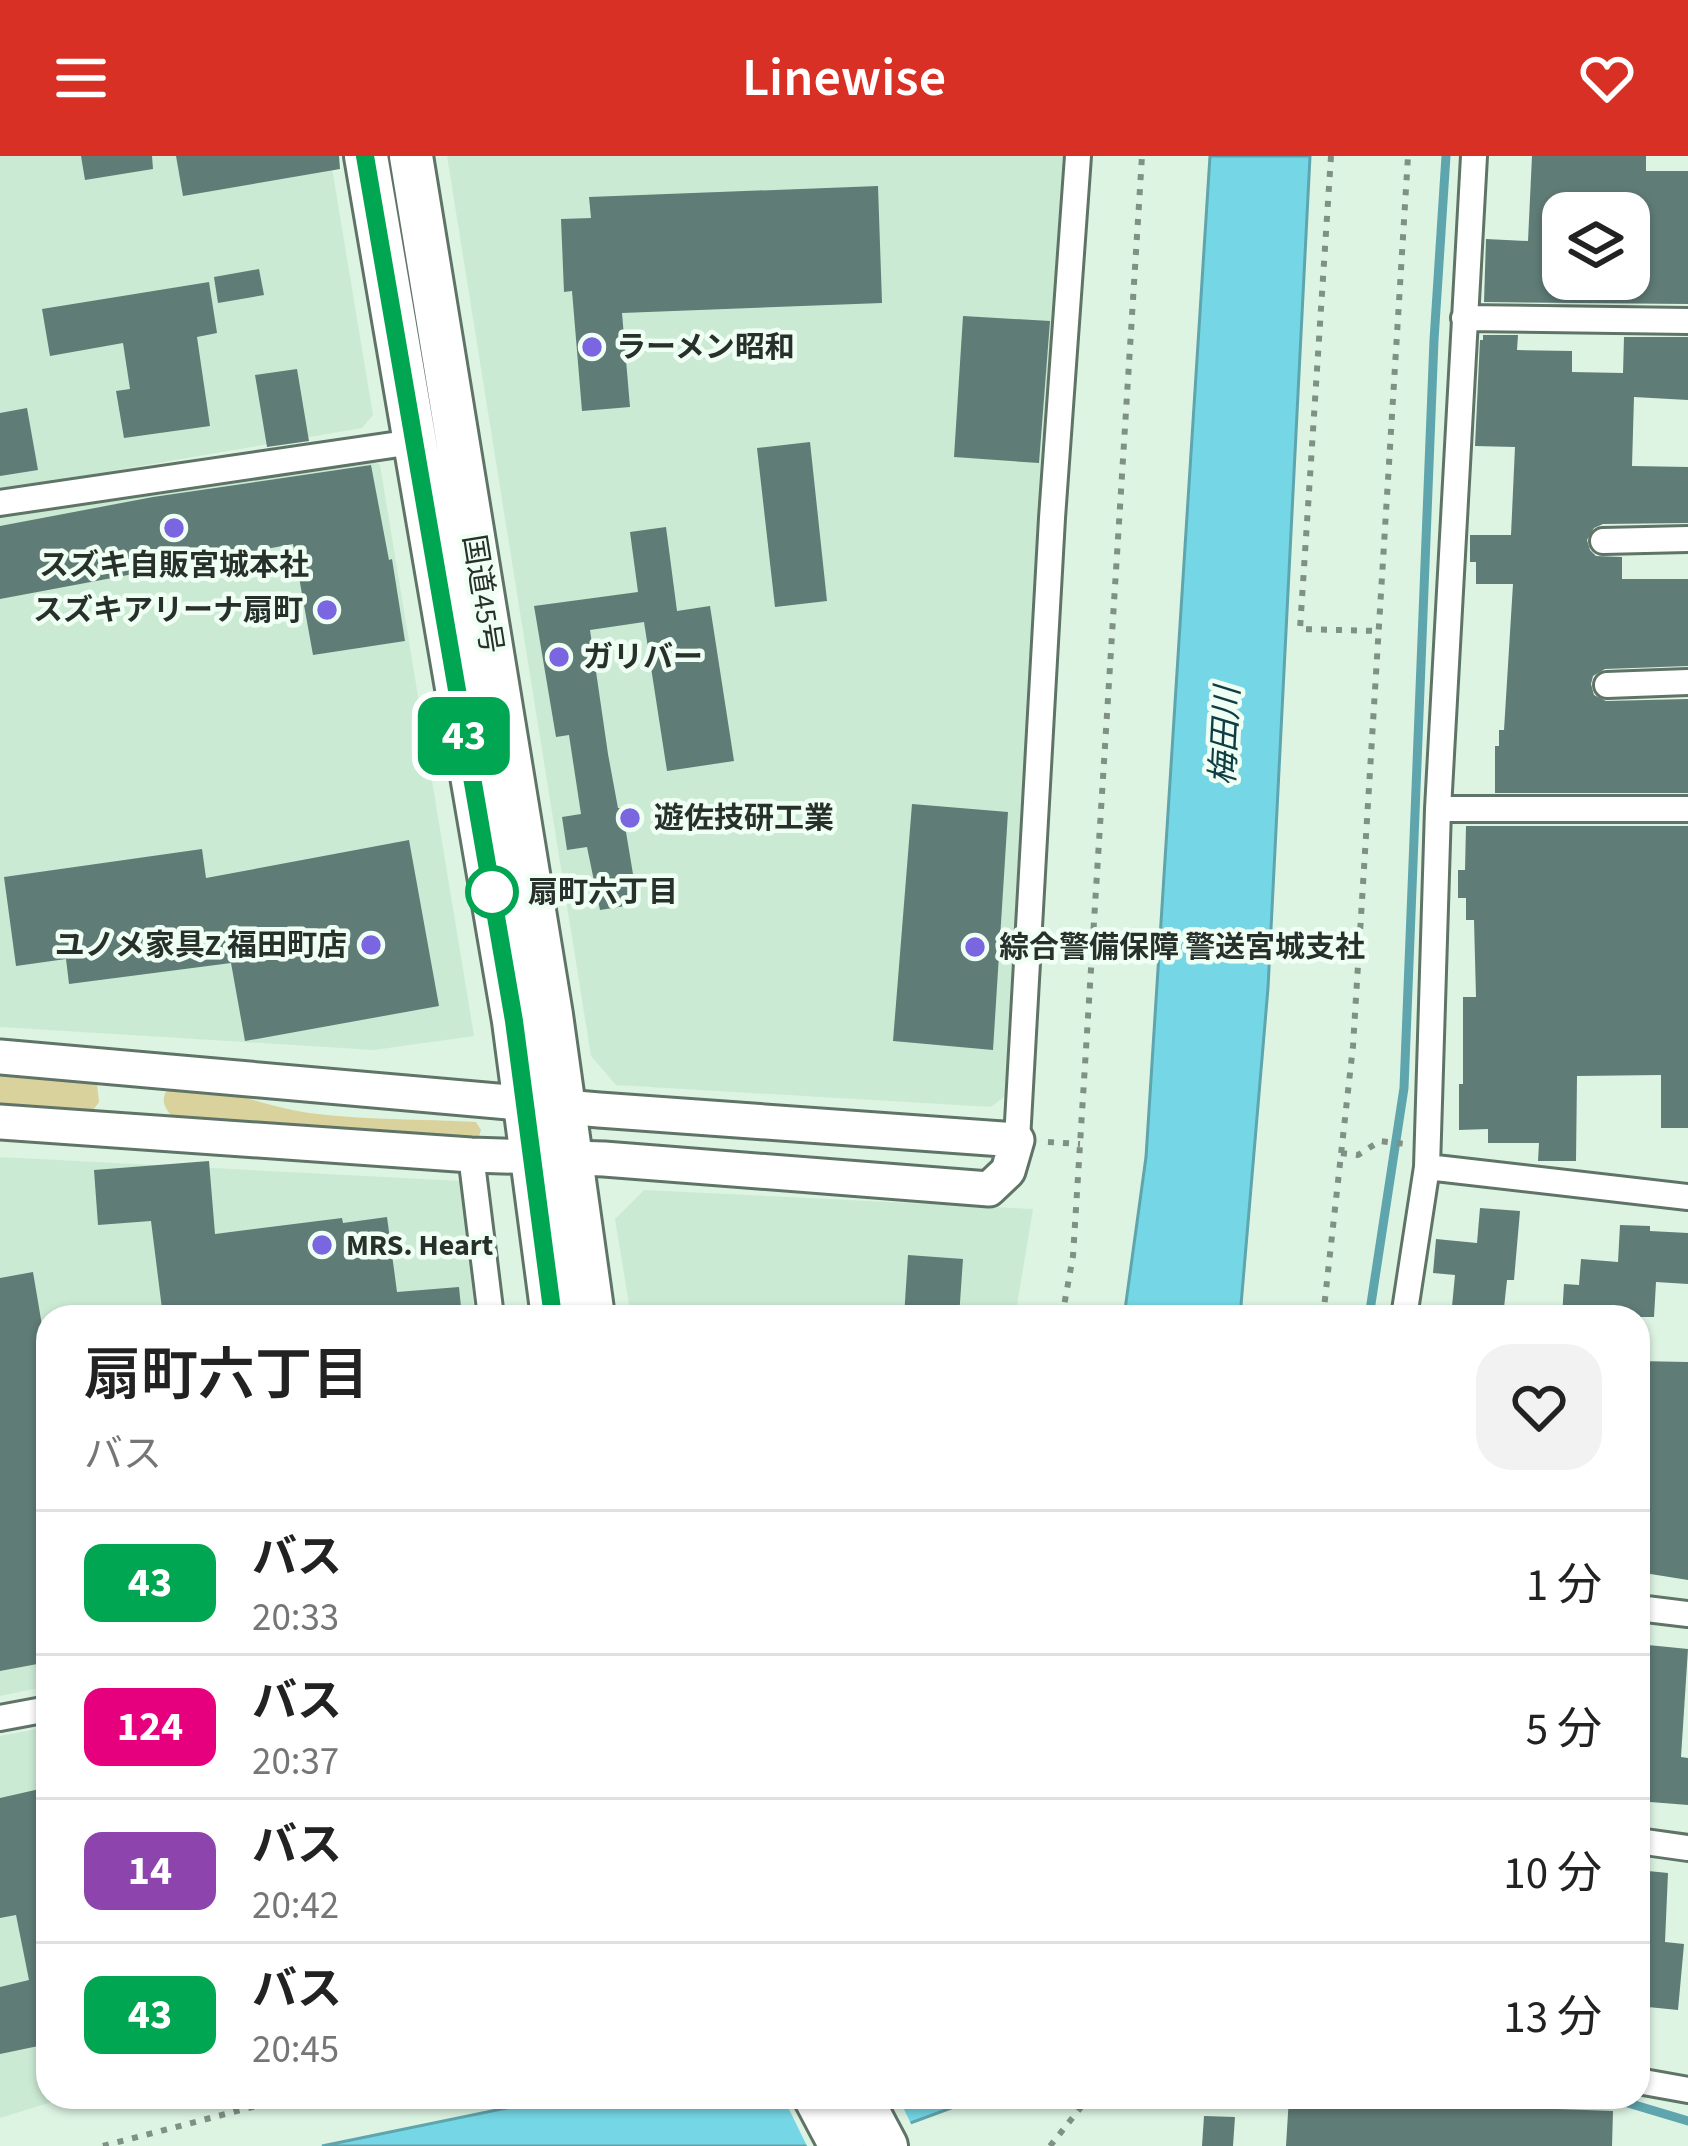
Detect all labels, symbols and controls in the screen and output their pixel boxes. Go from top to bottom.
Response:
text: Linewise [742,40,946,117]
icon: menu [48,45,114,111]
icon: heart [1574,45,1640,111]
map controls [1542,192,1650,300]
button: layers [1542,192,1650,300]
place label: ラーメン昭和 [616,326,795,369]
marker: ラーメン昭和 [579,334,605,360]
marker: スズキ自販宮城本社 [161,515,187,541]
street label: 国道45号 [452,532,513,657]
place label: スズキ自販宮城本社 [39,544,309,587]
place label: スズキアリーナ扇町 [33,589,303,632]
marker: スズキアリーナ扇町 [314,597,340,623]
place label: ガリバー [583,636,703,679]
marker: ガリバー [546,644,572,670]
water label: 梅田川 [1199,682,1252,787]
line badge: 43 [410,697,518,775]
text: 43 [442,706,486,766]
place label: 遊佐技研工業 [654,797,834,840]
marker: 遊佐技研工業 [617,805,643,831]
marker: 扇町六丁目 [467,867,517,917]
place label: 扇町六丁目 [528,871,678,914]
place label: ユノメ家具Z 福田町店 [55,924,347,967]
place label: 綜合警備保障 警送宮城支社 [999,926,1365,969]
marker: ユノメ家具Z 福田町店 [358,932,384,958]
marker: 綜合警備保障 警送宮城支社 [962,934,988,960]
place label: MRS. Heart [346,1224,494,1267]
marker: MRS. Heart [309,1232,335,1258]
text: 扇町六丁目 [84,1336,369,1417]
button: heart [1476,1344,1602,1470]
text: バス [84,1427,162,1483]
text: バス [252,1526,342,1590]
text: 43 [128,1553,172,1613]
text: 1 分 [1526,1554,1602,1618]
text: 20:33 [252,1590,339,1646]
text: バス [252,1670,342,1734]
text: 124 [117,1697,183,1757]
text: 5 分 [1526,1698,1602,1762]
text: 20:37 [252,1734,339,1790]
text: バス [252,1814,342,1878]
text: 14 [128,1841,172,1901]
text: 10 分 [1503,1842,1602,1906]
text: 20:42 [252,1878,339,1934]
text: バス [252,1958,342,2022]
text: 43 [128,1985,172,2045]
text: 13 分 [1503,1986,1602,2050]
text: 20:45 [252,2022,339,2078]

